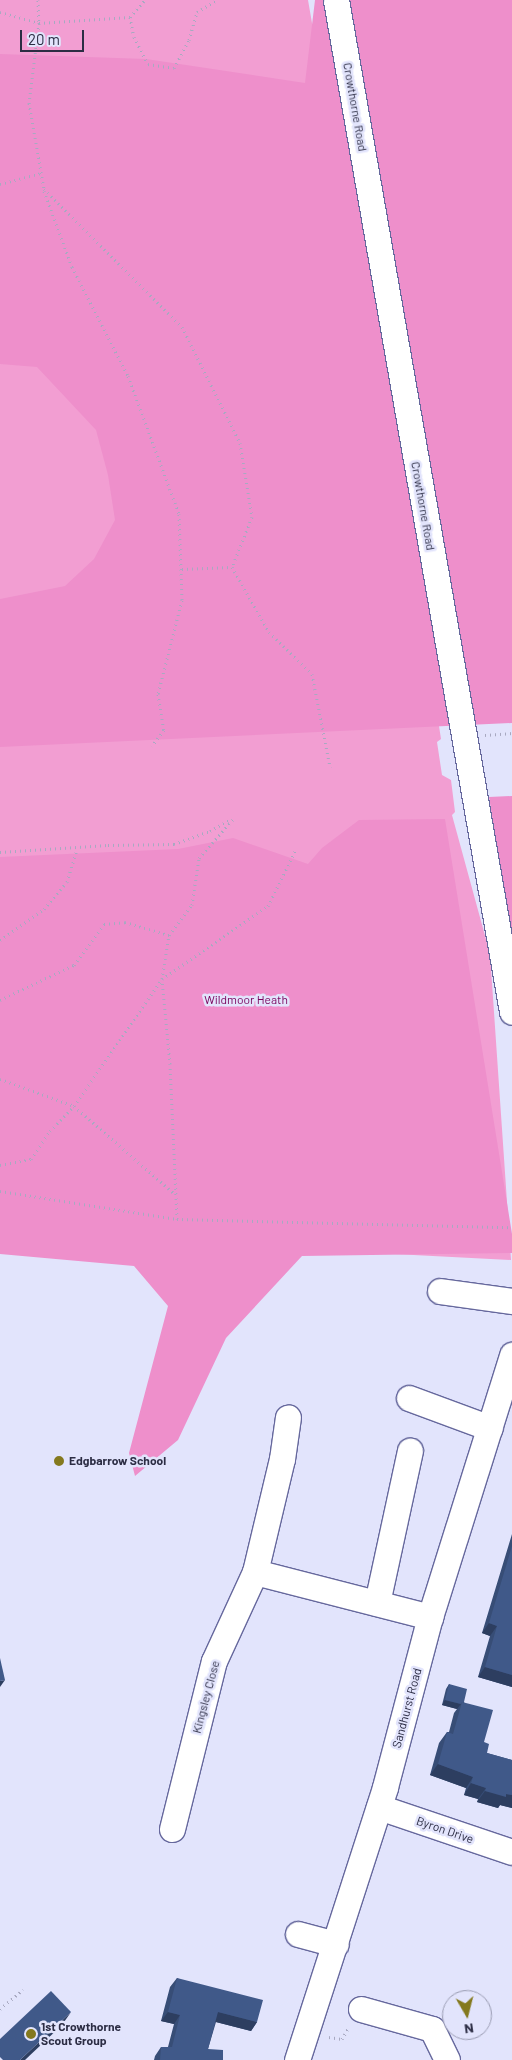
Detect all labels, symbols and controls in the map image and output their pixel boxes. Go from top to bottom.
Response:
scale bar [22,20,86,52]
text: 20 m [28,30,60,48]
street label: Crowthorne Road [340,61,370,153]
street label: Crowthorne Road [408,460,438,552]
park label: Wildmoor Heath [204,993,288,1007]
place label: Edgbarrow School [69,1454,166,1468]
marker: Edgbarrow School [53,1455,65,1467]
street label: Kingsley Close [189,1659,223,1735]
street label: Sandhurst Road [389,1666,425,1750]
street label: Byron Drive [415,1814,475,1846]
north arrow [442,1990,492,2040]
place label: 1st Crowthorne Scout Group [41,2020,121,2048]
text: N [463,2020,475,2038]
marker: 1st Crowthorne Scout Group [25,2028,37,2040]

